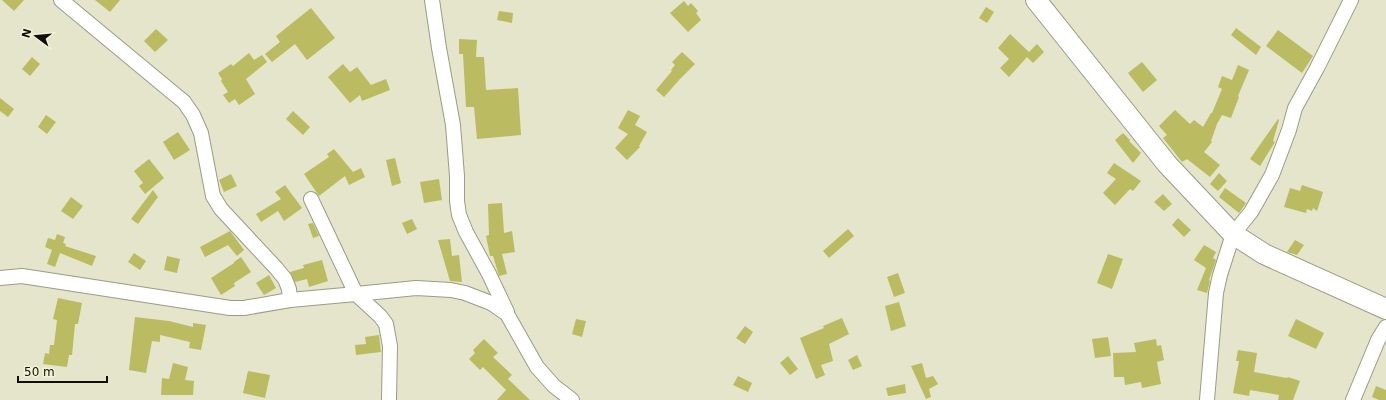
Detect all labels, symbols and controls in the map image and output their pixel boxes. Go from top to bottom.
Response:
north arrow [16,16,56,56]
text: N [19,27,34,40]
scale bar [18,358,107,384]
text: 50 m [24,365,55,379]

